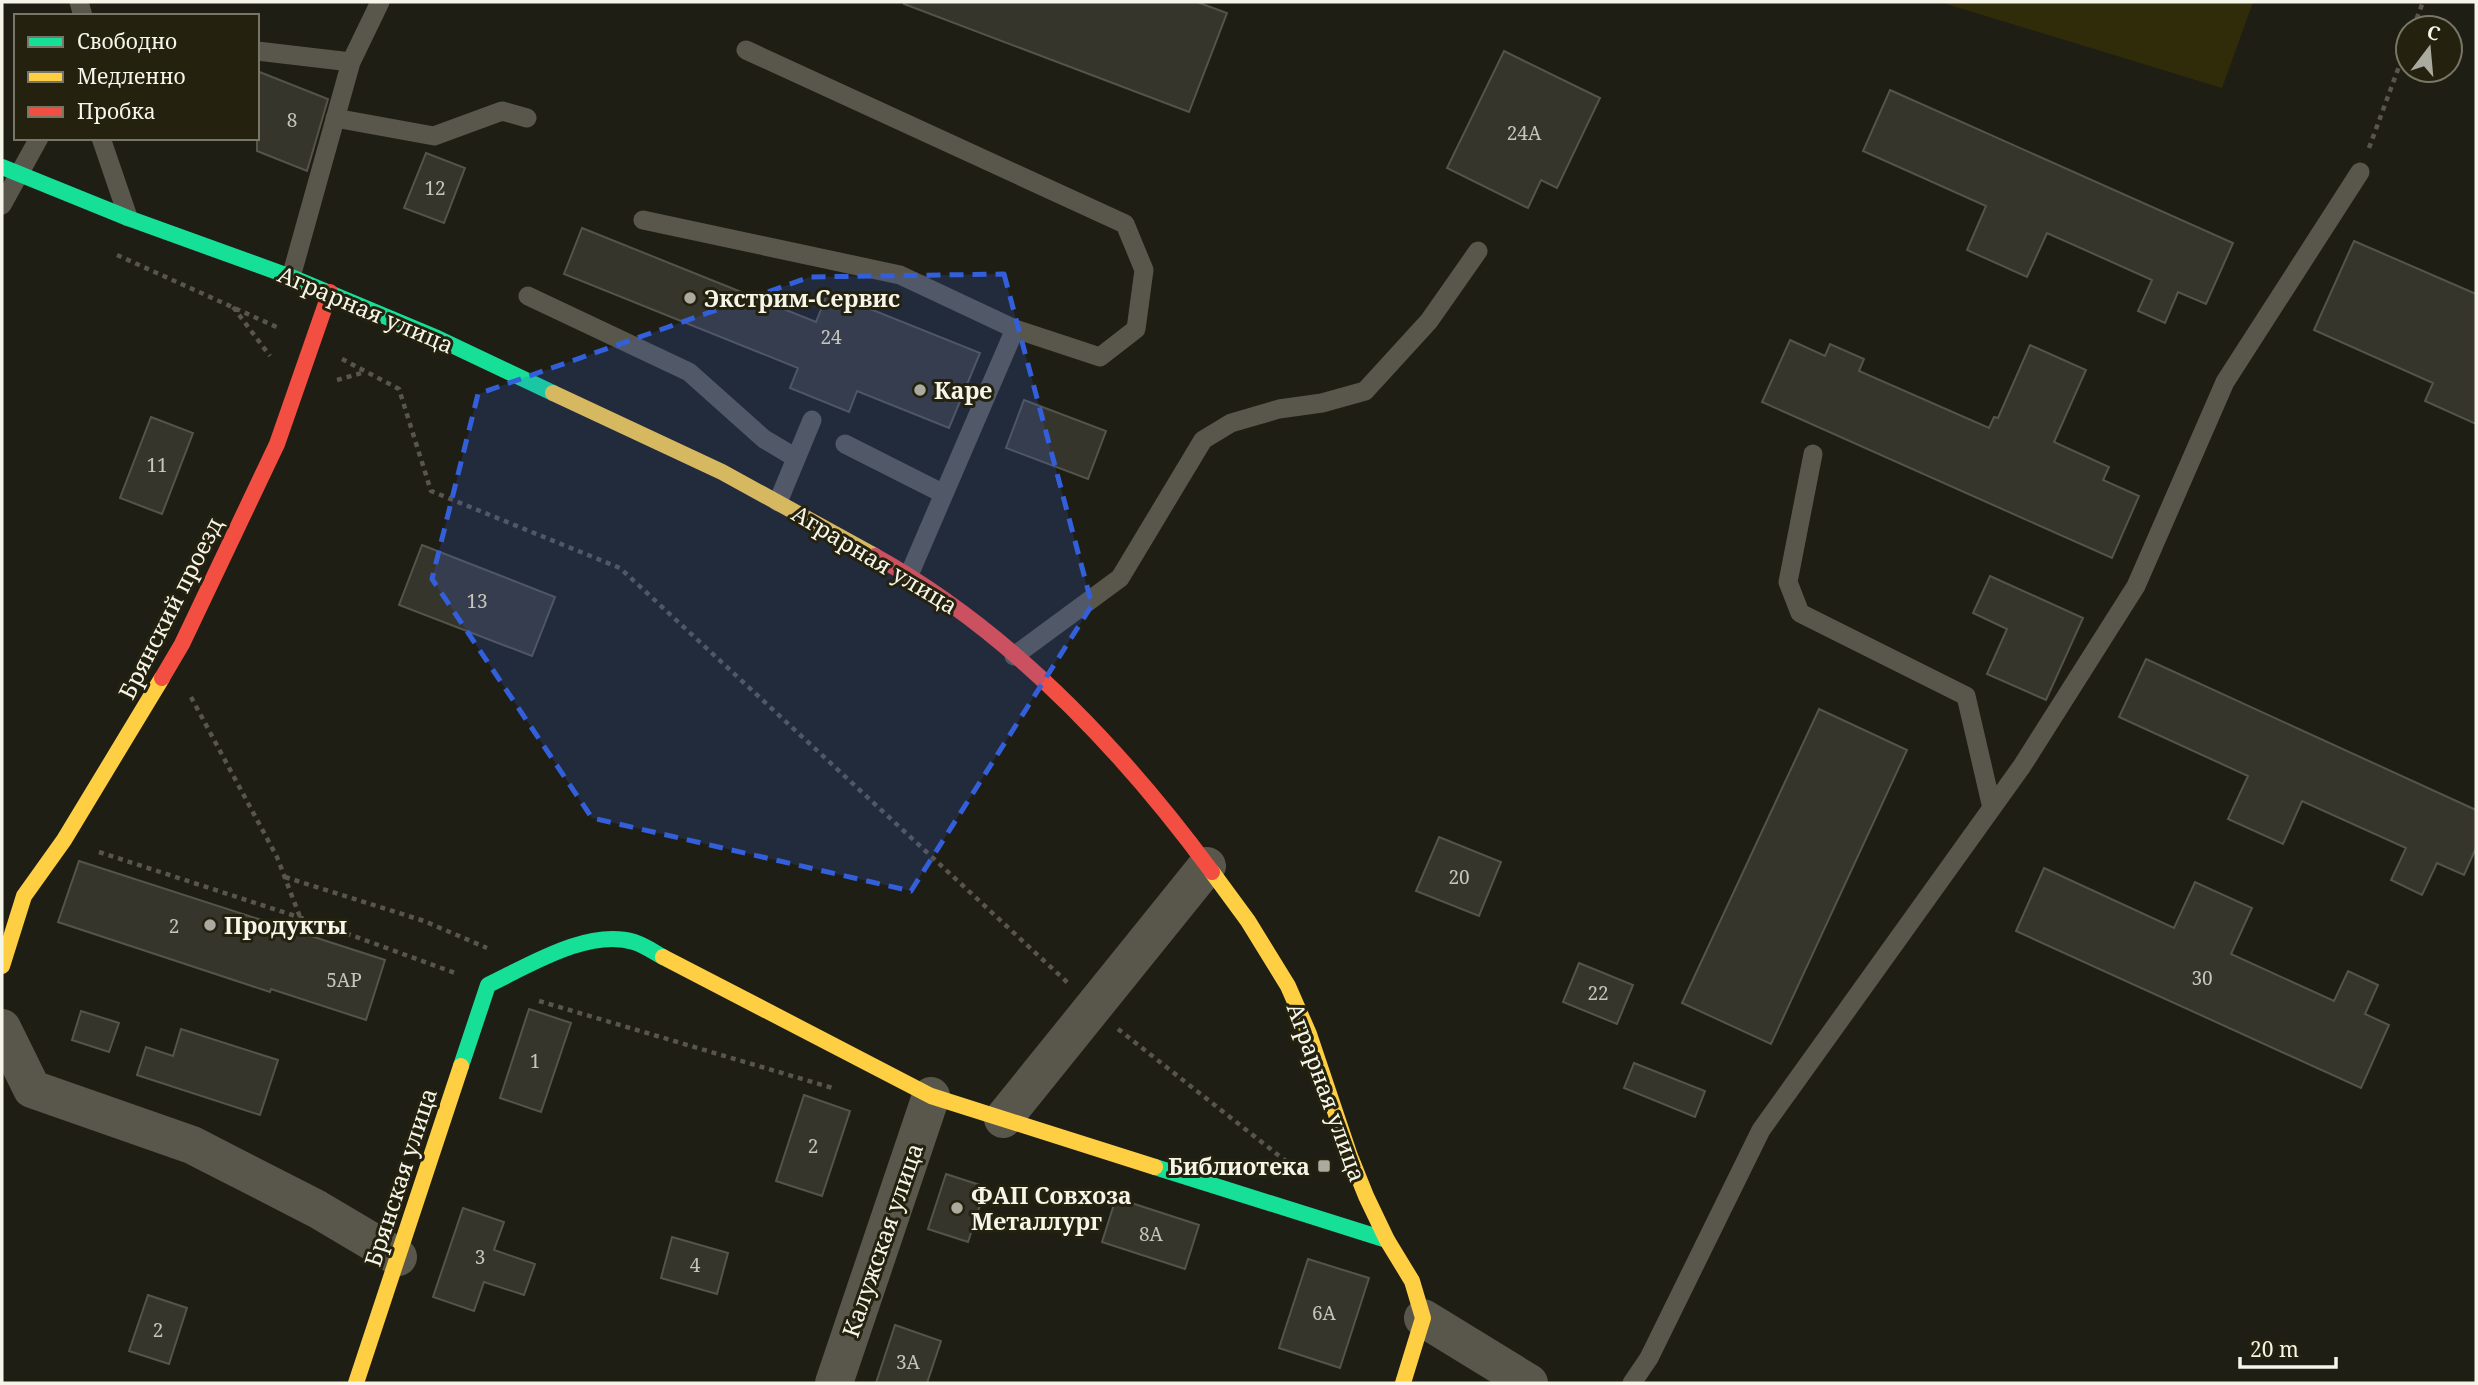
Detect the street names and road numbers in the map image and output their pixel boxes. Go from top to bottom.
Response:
street label: Аграрная улица [273,258,459,360]
street label: Аграрная улица [786,497,964,621]
street label: Брянский проезд [110,512,230,704]
street label: Аграрная улица [1280,998,1374,1186]
street label: Брянская улица [356,1084,444,1270]
street label: Калужская улица [834,1139,930,1341]

